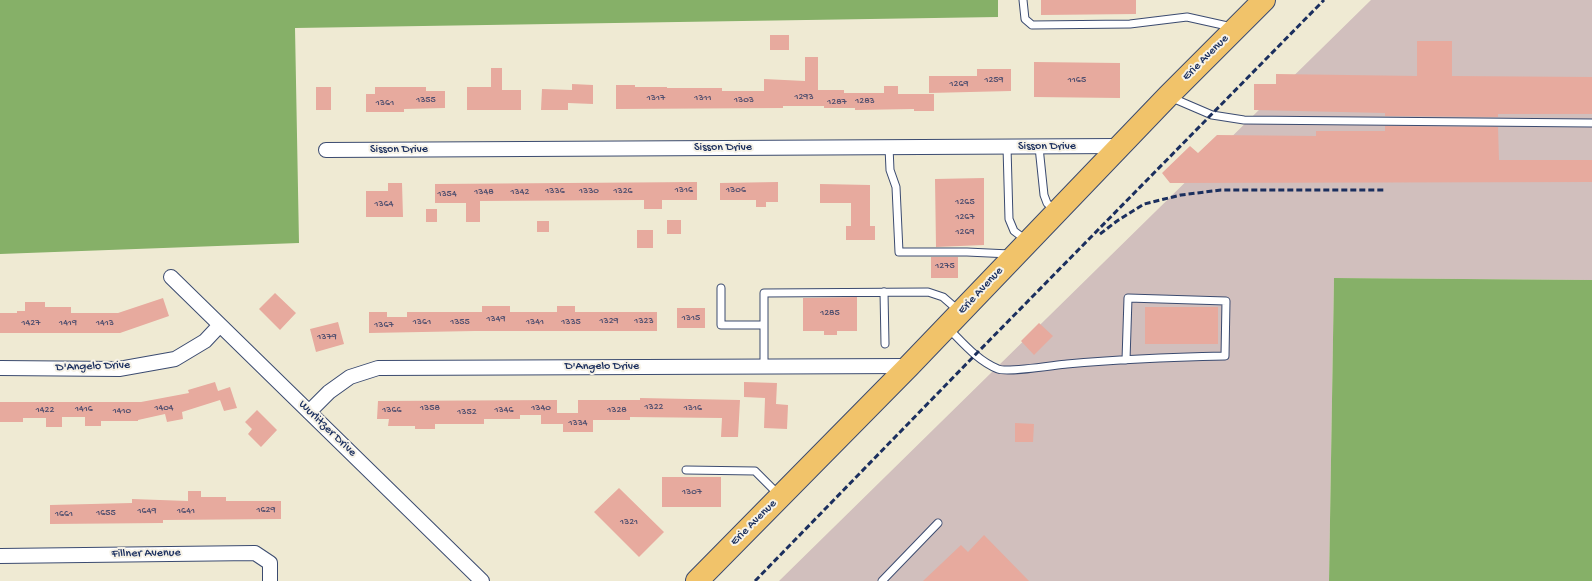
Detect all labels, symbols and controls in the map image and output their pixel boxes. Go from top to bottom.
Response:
street label: Erie Avenue [1180,32,1232,84]
house number: 1259 [984,74,1004,86]
house number: 1165 [1068,74,1086,86]
house number: 1269 [949,78,969,90]
house number: 1293 [794,91,814,103]
house number: 1317 [647,92,665,104]
house number: 1311 [694,92,712,104]
house number: 1355 [416,94,436,106]
house number: 1303 [734,94,754,106]
house number: 1283 [855,95,875,107]
house number: 1287 [827,96,847,108]
house number: 1361 [376,97,394,109]
street label: Sisson Drive [1018,140,1076,154]
street label: Sisson Drive [694,141,752,155]
street label: Sisson Drive [370,143,428,157]
house number: 1316 [675,184,693,196]
house number: 1306 [726,184,746,196]
house number: 1336 [545,185,565,197]
house number: 1330 [579,185,599,197]
house number: 1326 [613,185,633,197]
house number: 1348 [474,186,494,198]
house number: 1342 [511,186,529,198]
house number: 1354 [437,188,457,200]
house number: 1265 [955,196,975,208]
house number: 1364 [374,198,394,210]
house number: 1267 [955,211,975,223]
house number: 1269 [955,226,975,238]
house number: 1275 [935,260,955,272]
street label: Erie Avenue [955,264,1007,318]
house number: 1285 [820,307,840,319]
house number: 1315 [682,312,700,324]
house number: 1349 [487,313,505,325]
house number: 1329 [599,315,619,327]
house number: 1323 [634,315,654,327]
house number: 1361 [413,316,431,328]
house number: 1355 [450,316,470,328]
house number: 1341 [526,316,544,328]
house number: 1335 [561,316,581,328]
house number: 1427 [22,317,40,329]
house number: 1419 [59,317,77,329]
house number: 1413 [96,317,114,329]
house number: 1367 [374,319,394,331]
house number: 1379 [317,331,337,343]
street label: D'Angelo Drive [56,359,130,375]
street label: D'Angelo Drive [565,360,639,374]
street label: Wurlitzer Drive [295,398,359,460]
house number: 1322 [644,401,664,413]
house number: 1404 [154,402,174,414]
house number: 1358 [420,402,440,414]
house number: 1340 [531,402,551,414]
house number: 1316 [684,402,702,414]
house number: 1416 [75,403,93,415]
house number: 1422 [36,404,54,416]
house number: 1366 [382,404,402,416]
house number: 1346 [494,404,514,416]
house number: 1328 [607,404,627,416]
house number: 1410 [113,405,131,417]
house number: 1352 [457,406,477,418]
house number: 1334 [568,417,588,429]
house number: 1307 [682,486,702,498]
street label: Erie Avenue [728,497,780,549]
house number: 1629 [256,504,276,516]
house number: 1649 [138,505,156,517]
house number: 1641 [177,505,195,517]
house number: 1655 [96,507,116,519]
house number: 1661 [55,508,73,520]
house number: 1321 [620,516,638,528]
street label: Fillner Avenue [111,546,181,562]

